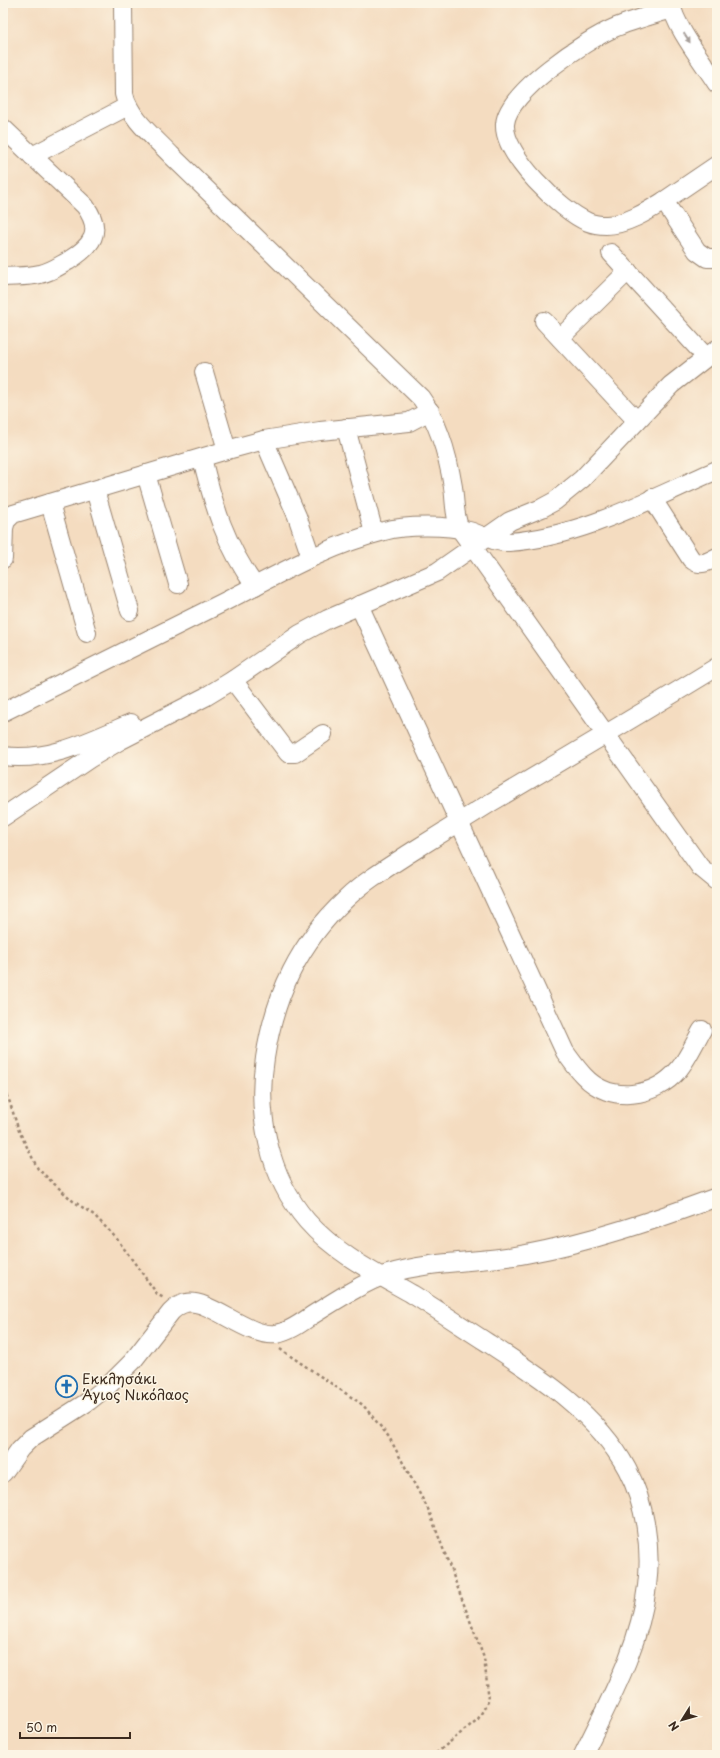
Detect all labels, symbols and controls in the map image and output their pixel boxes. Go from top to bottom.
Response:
one-way arrow [684,32,691,44]
place label: Εκκλησάκι Άγιος Νικόλαος [82,1368,189,1405]
church icon: Εκκλησάκι Άγιος Νικόλαος [53,1373,79,1399]
north arrow [662,1700,702,1740]
scale bar [20,1714,130,1740]
text: N [664,1717,683,1735]
text: 50 m [26,1718,57,1736]

